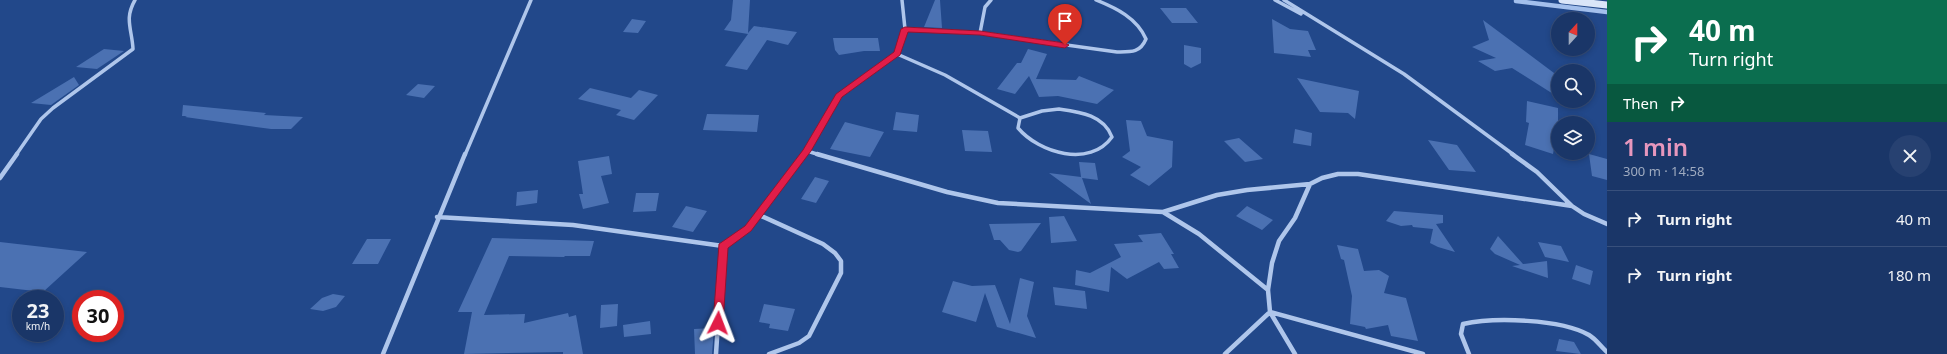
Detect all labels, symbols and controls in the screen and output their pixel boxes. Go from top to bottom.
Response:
pin [1048,4,1082,45]
icon: arrive [1054,10,1076,32]
text: 40 m [1689,11,1756,49]
north arrow [1551,12,1595,56]
map controls [1551,12,1595,160]
icon: right [1623,16,1675,68]
text: Turn right [1689,47,1773,71]
button: search [1551,64,1595,108]
icon: right [1666,92,1688,114]
text: Then [1623,93,1658,113]
button: layers [1551,116,1595,160]
text: 1 min [1623,130,1688,163]
button: close [1889,135,1931,177]
text: 300 m · 14:58 [1623,162,1704,180]
icon: right [1623,208,1645,230]
text: Turn right [1657,209,1732,229]
text: 40 m [1896,209,1931,229]
icon: right [1623,264,1645,286]
text: Turn right [1657,265,1732,285]
text: 180 m [1887,265,1931,285]
speed limit sign: 30 [72,290,124,342]
text: 23 [27,297,49,324]
position arrow [697,302,739,344]
text: km/h [26,319,50,333]

